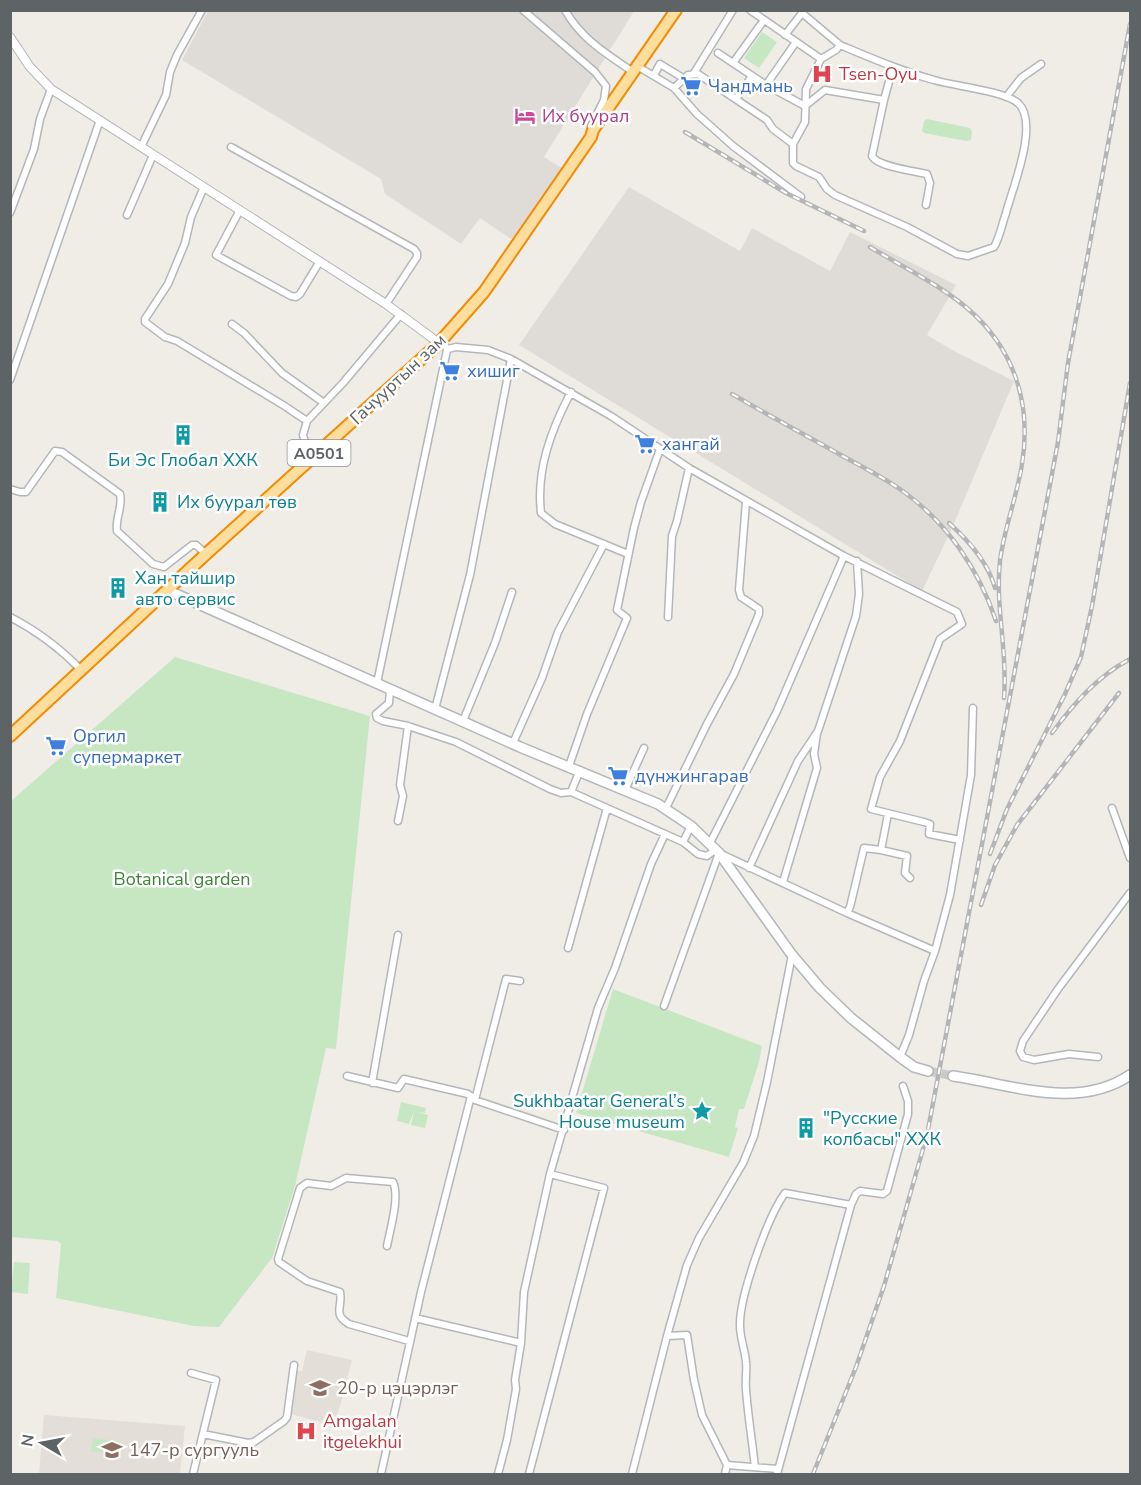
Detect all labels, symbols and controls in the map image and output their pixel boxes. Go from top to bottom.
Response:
hospital icon: Tsen-Oyu [810,62,834,86]
place label: Tsen-Oyu [839,62,918,86]
supermarket icon: Чандмань [679,74,703,98]
place label: Чандмань [708,74,793,98]
hotel icon: Их буурал [513,104,537,128]
place label: Их буурал [542,104,629,128]
street label: Гачууртын зам [345,328,451,430]
supermarket icon: хишиг [438,359,462,383]
place label: хишиг [467,359,520,383]
building icon: Би Эс Глобал ХХК [171,423,195,447]
supermarket icon: хангай [633,432,657,456]
place label: хангай [662,432,720,456]
road number: A0501 [288,440,350,466]
place label: Би Эс Глобал ХХК [108,448,258,472]
building icon: Их буурал төв [148,490,172,514]
place label: Их буурал төв [177,490,297,514]
place label: Хан тайшир авто сервис [135,566,236,611]
building icon: Хан тайшир авто сервис [106,576,130,600]
place label: Оргил супермаркет [73,724,181,769]
supermarket icon: Оргил супермаркет [44,734,68,758]
supermarket icon: дүнжингарав [606,764,630,788]
place label: дүнжингарав [635,764,749,788]
park label: Botanical garden [114,867,250,891]
place label: Sukhbaatar General’s House museum [513,1089,685,1134]
place icon: Sukhbaatar General’s House museum [690,1099,714,1123]
place label: "Русские колбасы" ХХК [823,1106,941,1151]
building icon: "Русские колбасы" ХХК [794,1116,818,1140]
school or university icon: 20-р цэцэрлэг [308,1376,332,1400]
place label: 20-р цэцэрлэг [337,1376,458,1400]
place label: Amgalan itgelekhui [323,1409,402,1454]
north arrow [12,1413,72,1473]
hospital icon: Amgalan itgelekhui [294,1419,318,1443]
text: N [16,1433,40,1448]
school or university icon: 147-р сургууль [100,1438,124,1462]
place label: 147-р сургууль [129,1438,259,1462]

